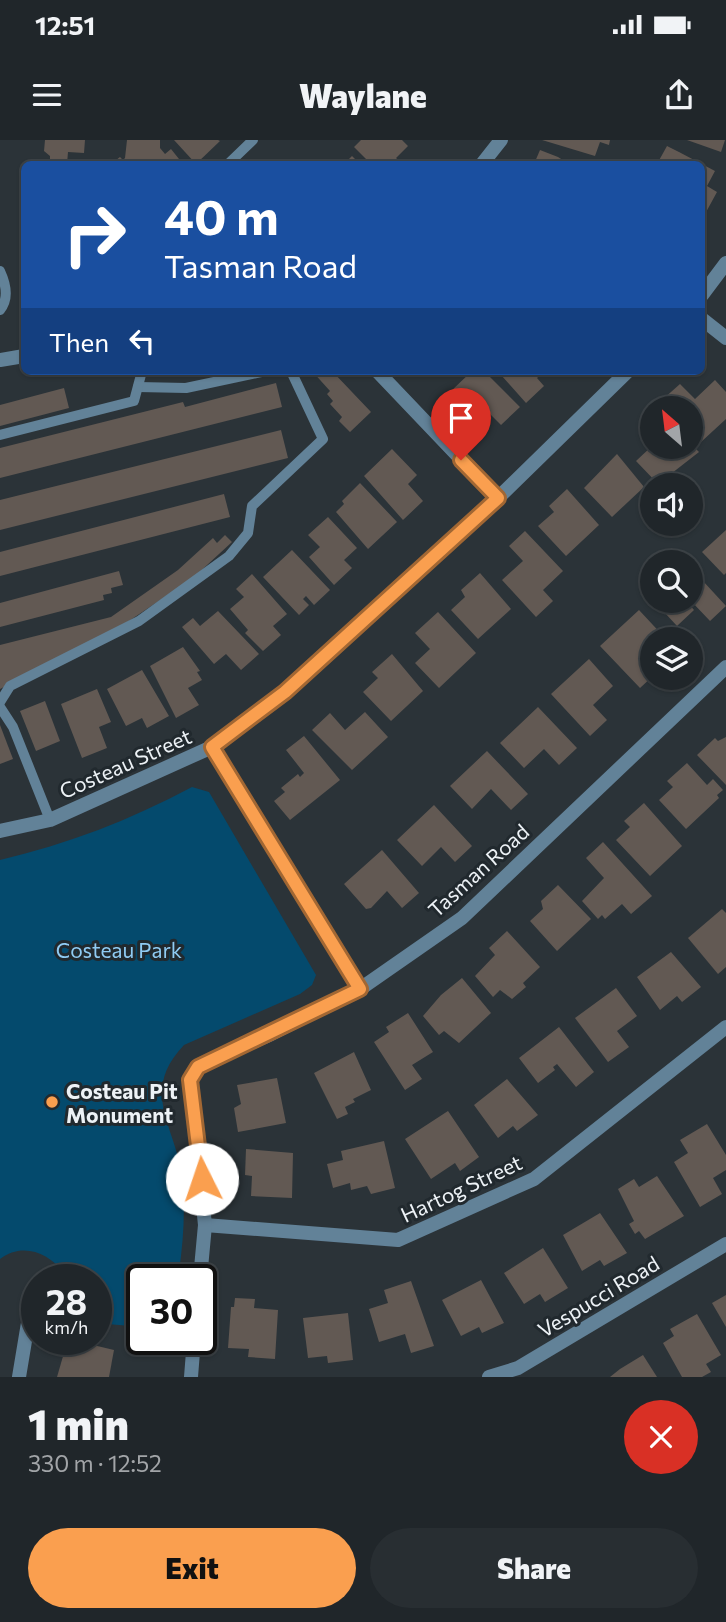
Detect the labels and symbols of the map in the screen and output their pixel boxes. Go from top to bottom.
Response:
pin [431,388,491,460]
north arrow [640,396,704,458]
street label: Costeau Street [55,723,195,803]
street label: Tasman Road [423,818,533,922]
park label: Costeau Park [56,937,182,962]
place label: Costeau Pit Monument [66,1078,178,1127]
marker: Costeau Pit Monument [44,1094,60,1110]
position arrow [165,1142,239,1216]
street label: Hartog Street [396,1149,526,1227]
street label: Vespucci Road [533,1250,663,1342]
speed limit sign: 30 [126,1264,217,1355]

